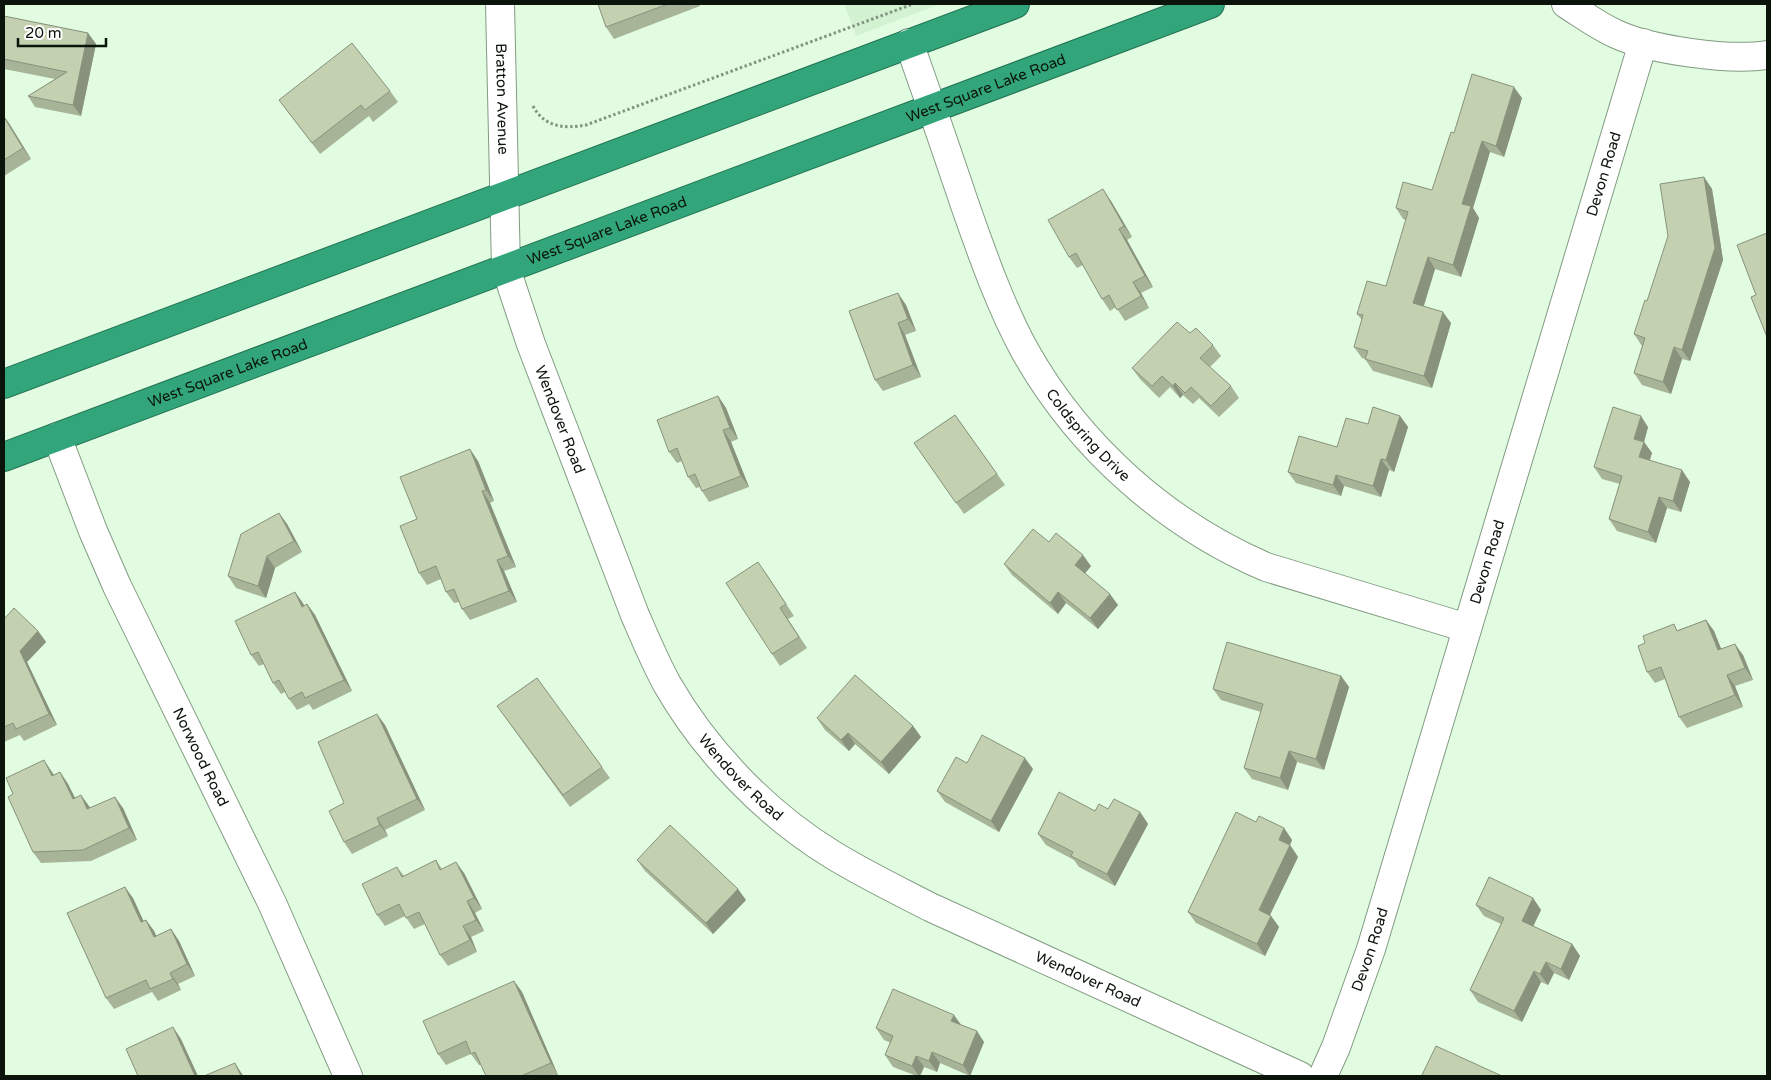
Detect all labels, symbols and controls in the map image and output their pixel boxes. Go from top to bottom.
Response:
scale bar [18,15,105,47]
text: 20 m [25,24,62,42]
street label: Bratton Avenue [492,43,512,155]
street label: West Square Lake Road [904,50,1068,126]
street label: Devon Road [1583,130,1625,218]
street label: West Square Lake Road [524,192,689,269]
street label: West Square Lake Road [145,335,310,411]
street label: Wendover Road [531,363,589,476]
street label: Coldspring Drive [1042,385,1134,485]
street label: Devon Road [1466,518,1508,606]
street label: Norwood Road [169,705,232,809]
street label: Wendover Road [695,730,787,825]
street label: Devon Road [1348,905,1392,994]
street label: Wendover Road [1032,947,1144,1011]

